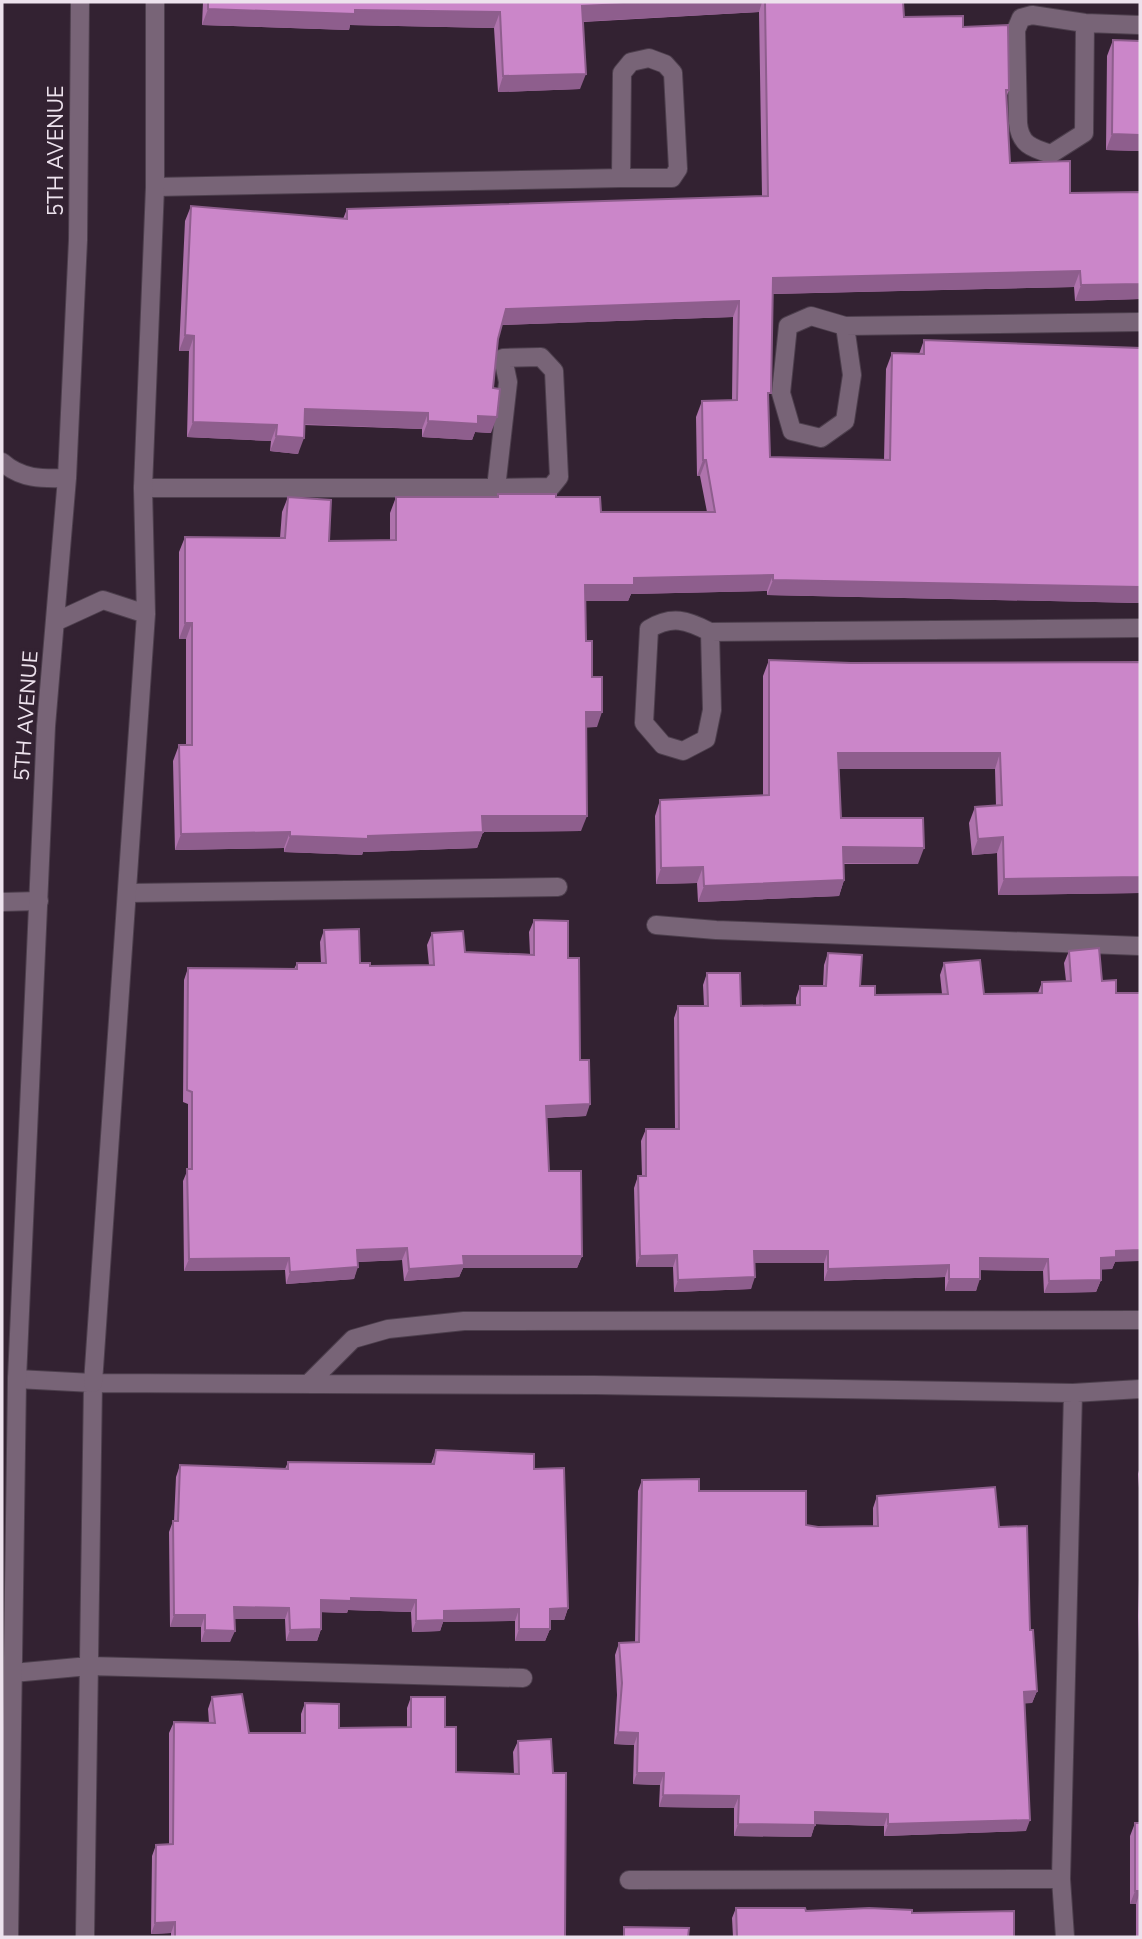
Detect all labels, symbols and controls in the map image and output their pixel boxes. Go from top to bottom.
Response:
street label: 5TH AVENUE [42,86,70,216]
street label: 5TH AVENUE [7,650,45,782]

